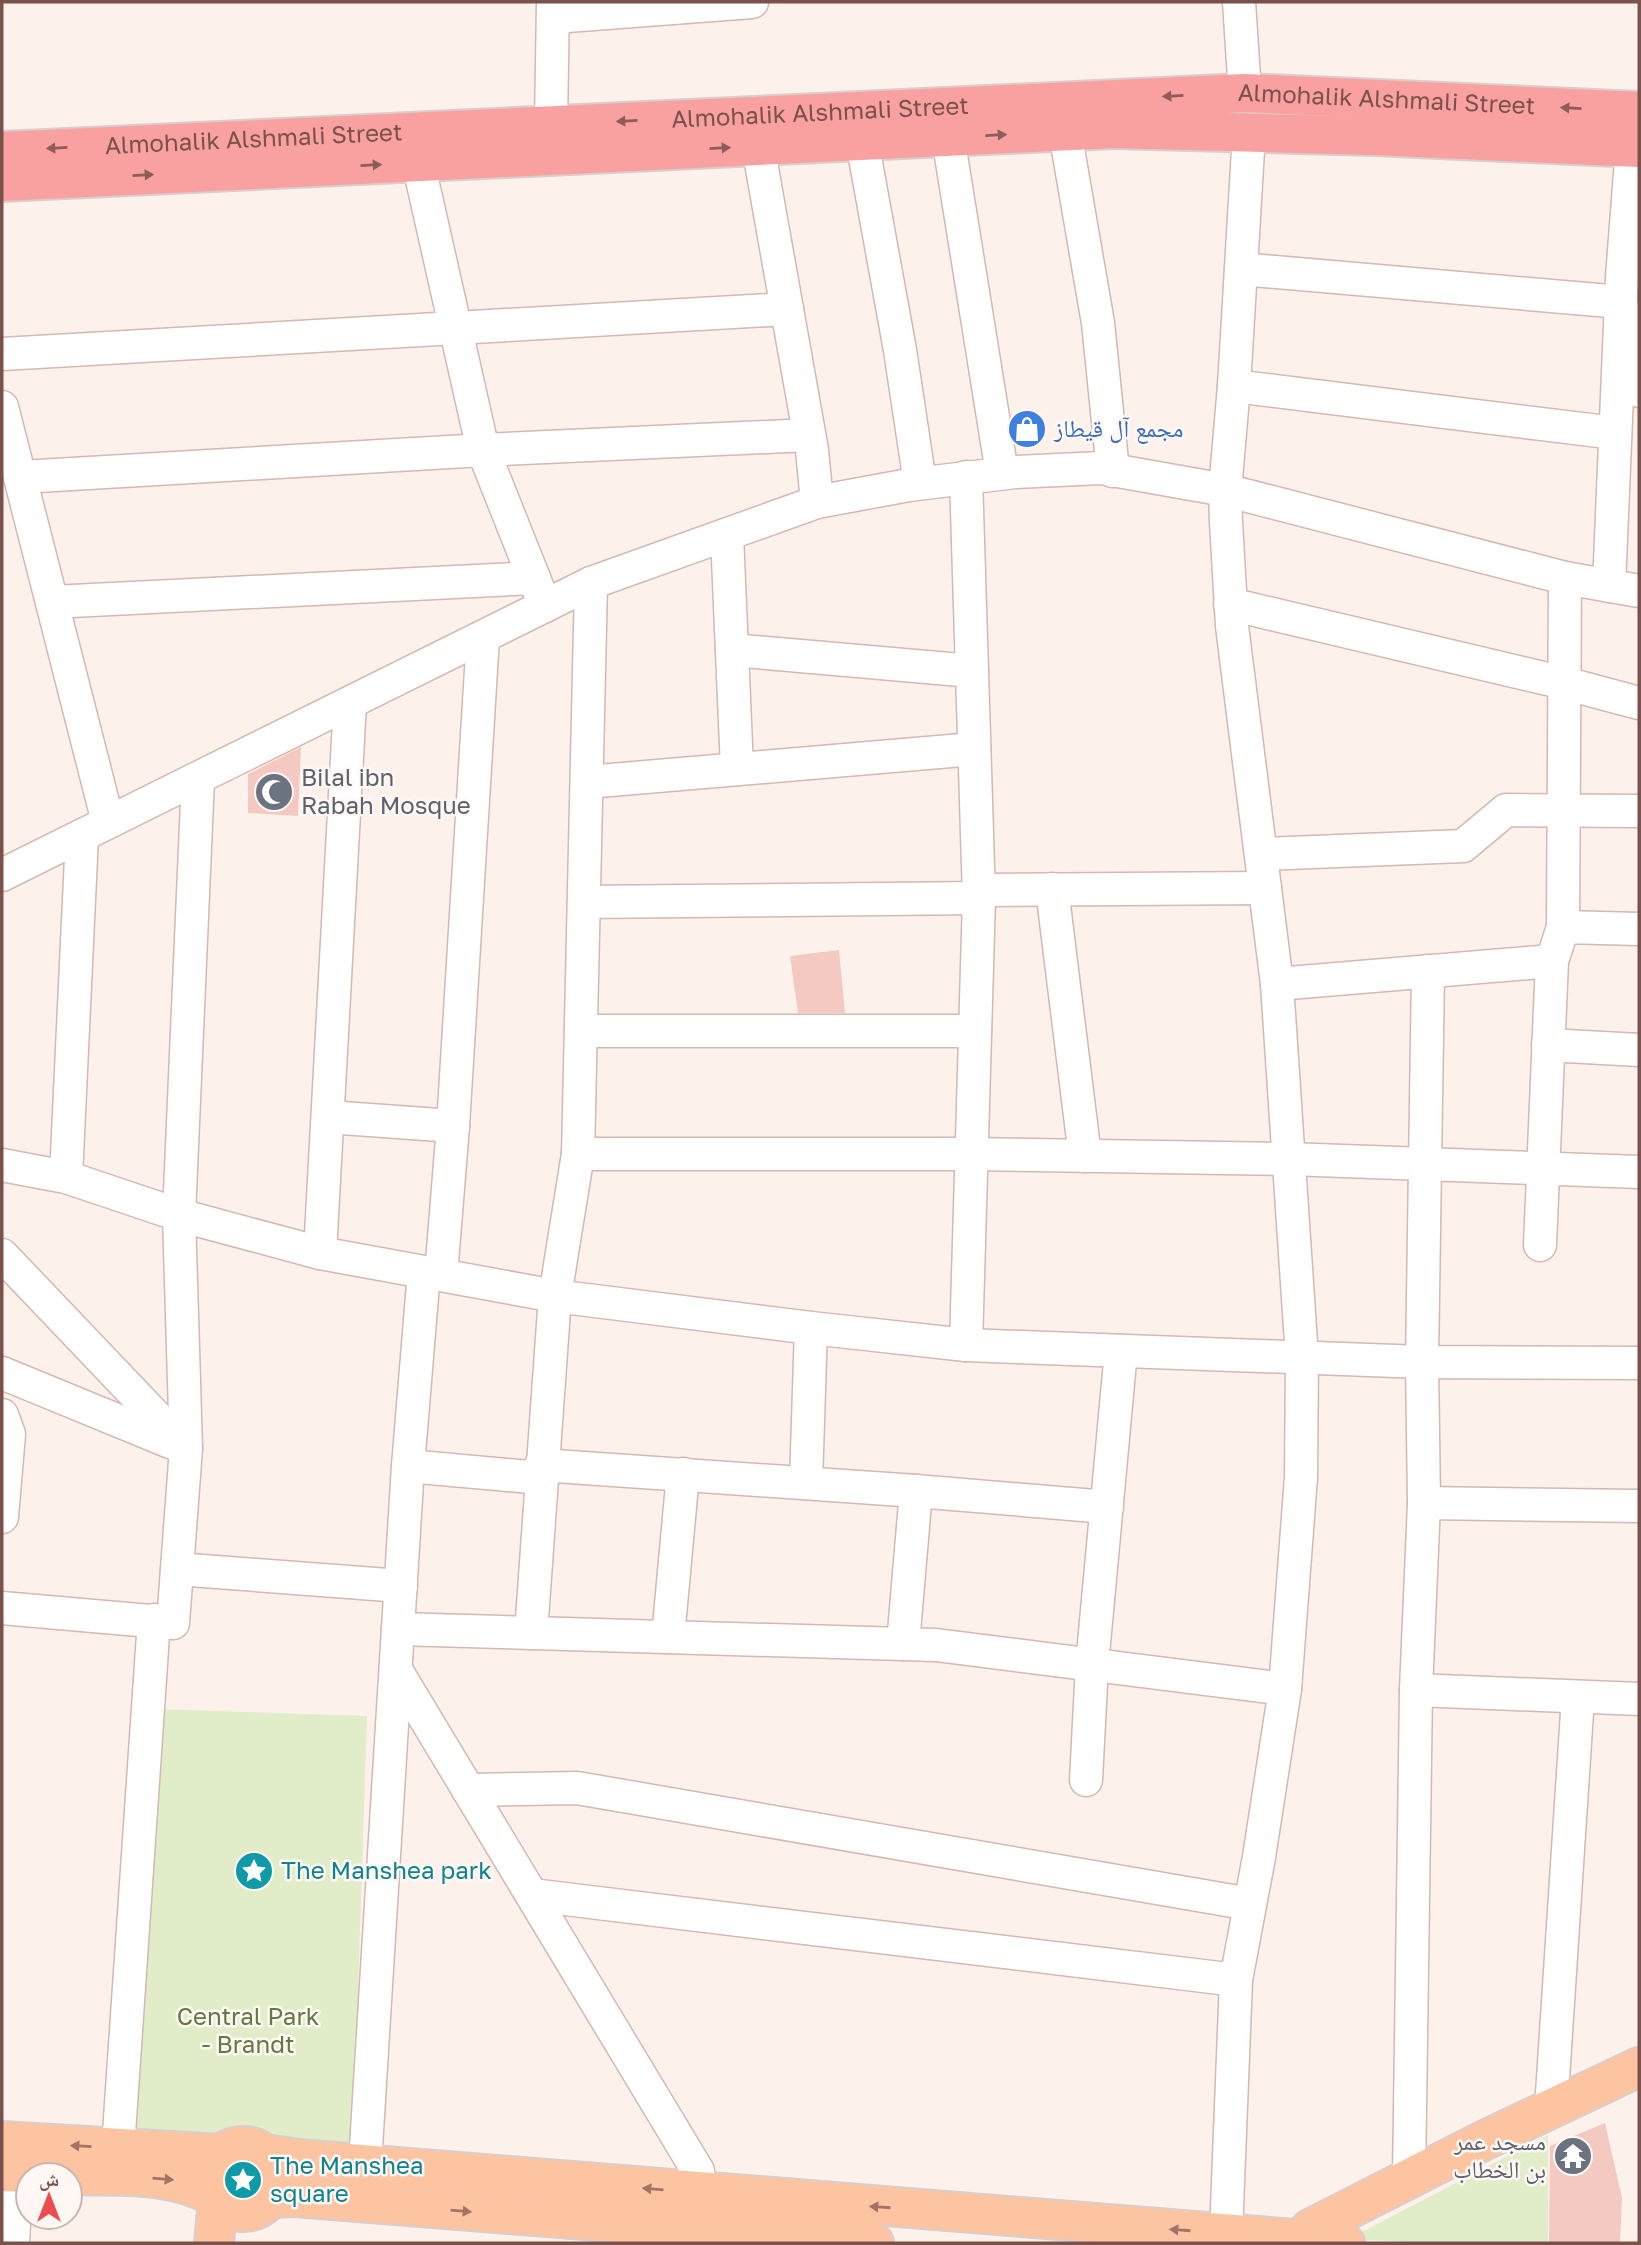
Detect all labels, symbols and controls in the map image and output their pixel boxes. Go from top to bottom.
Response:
street label: Almohalik Alshmali Street [1237,77,1536,119]
street label: Almohalik Alshmali Street [671,90,969,133]
one-way arrow [1161,91,1183,102]
one-way arrow [1560,102,1582,113]
street label: Almohalik Alshmali Street [104,116,403,159]
one-way arrow [616,116,638,127]
one-way arrow [986,129,1008,140]
one-way arrow [709,142,731,153]
one-way arrow [46,143,68,154]
one-way arrow [360,159,382,170]
one-way arrow [133,170,155,181]
shop icon: مجمع آل قيطاز [1006,408,1048,450]
place label: مجمع آل قيطاز [1053,413,1183,444]
place label: Bilal ibn Rabah Mosque [301,762,471,819]
mosque icon: Bilal ibn Rabah Mosque [253,771,295,813]
place icon: The Manshea park [233,1850,275,1892]
place label: The Manshea park [281,1855,492,1884]
park label: Central Park - Brandt [177,2001,319,2058]
place label: مسجد عمر بن الخطاب [1453,2126,1546,2184]
temple icon: مسجد عمر بن الخطاب [1552,2135,1594,2177]
one-way arrow [69,2140,91,2151]
place label: The Manshea square [270,2150,423,2207]
place icon: The Manshea square [222,2159,264,2201]
north arrow [14,2161,84,2231]
text: ش [39,2167,59,2191]
one-way arrow [152,2174,174,2185]
one-way arrow [642,2183,664,2194]
one-way arrow [868,2201,890,2212]
one-way arrow [450,2206,472,2217]
one-way arrow [1169,2224,1191,2235]

